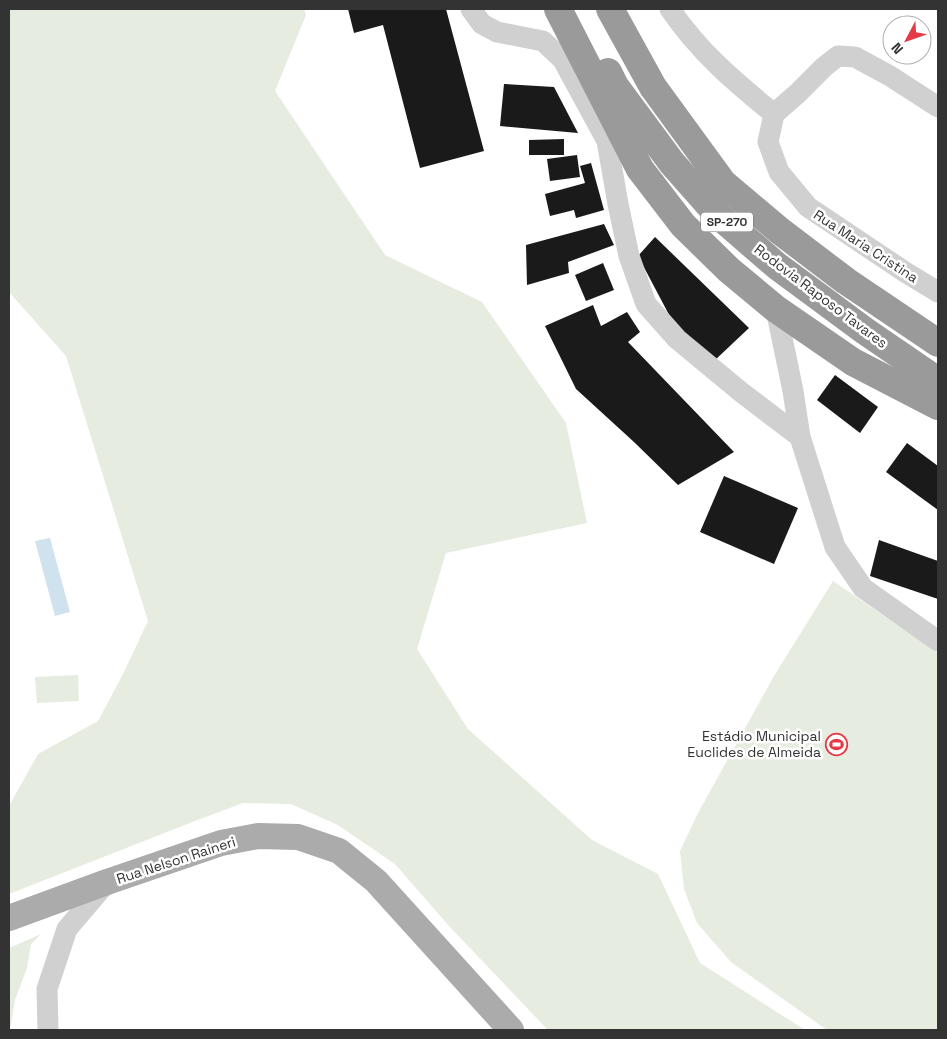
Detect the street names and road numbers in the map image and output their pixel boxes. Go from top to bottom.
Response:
street label: Rua Maria Cristina [810,206,922,286]
road number: SP-270 [701,212,753,232]
street label: Rodovia Raposo Tavares [751,240,891,352]
street label: Rua Nelson Raineri [114,832,238,888]

